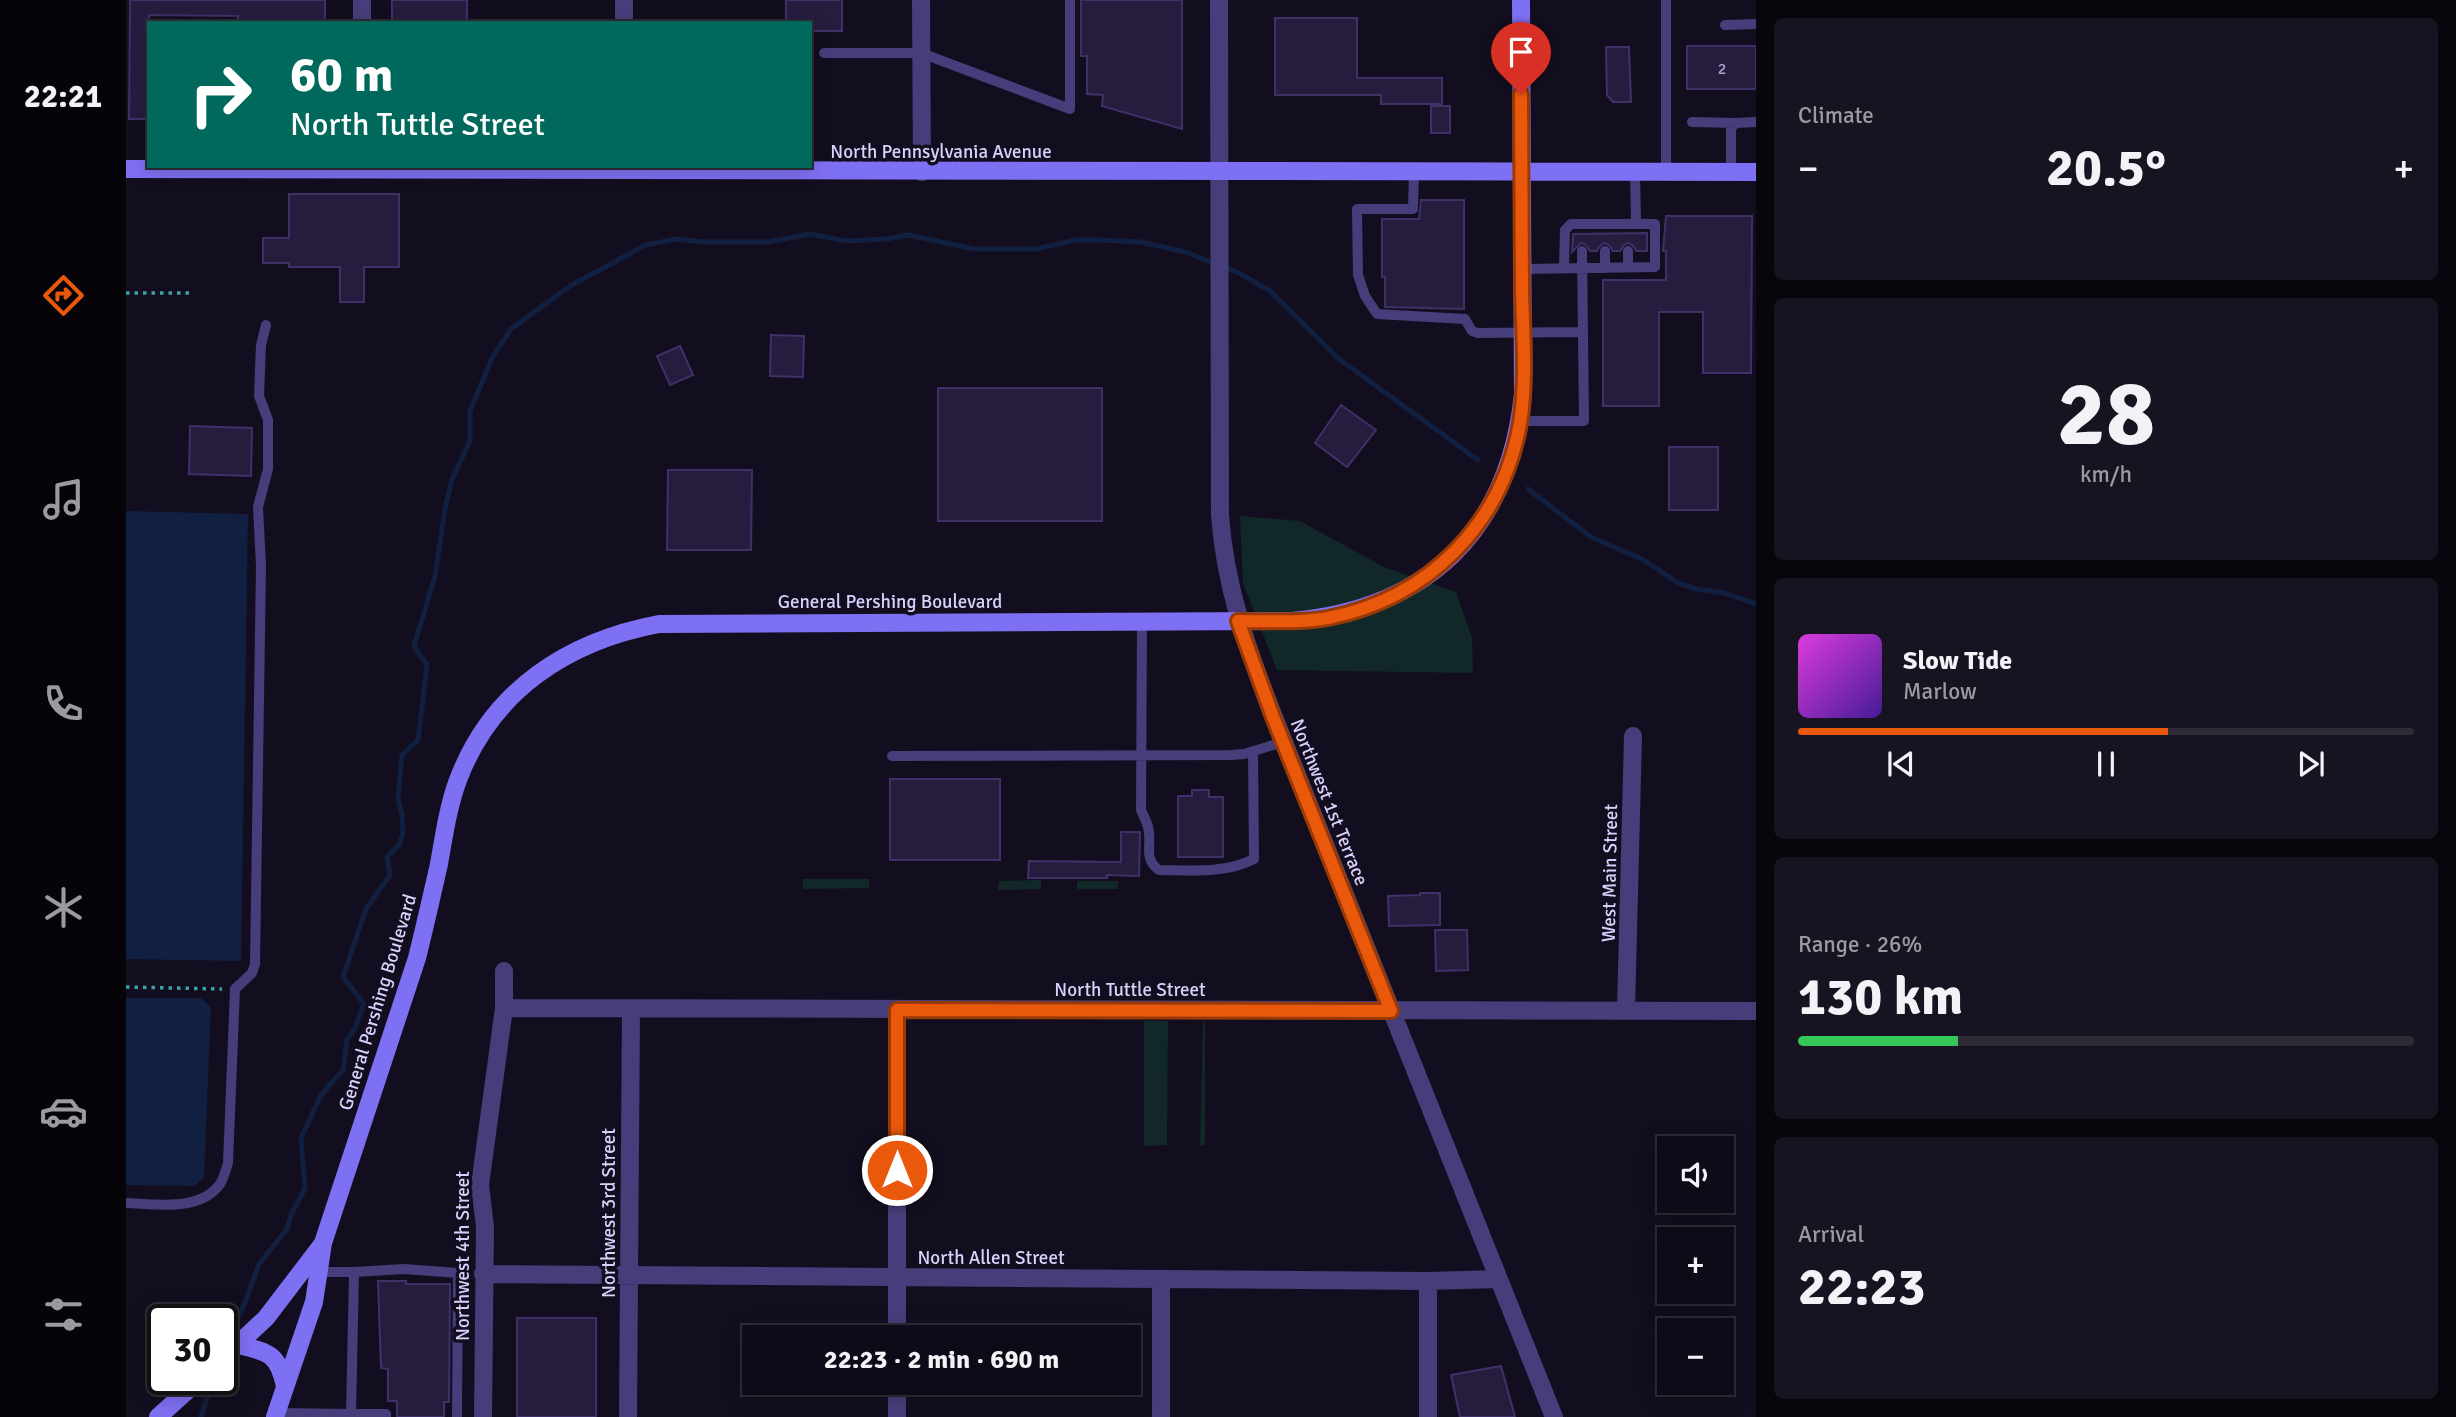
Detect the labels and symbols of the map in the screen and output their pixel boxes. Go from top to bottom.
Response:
pin [1491,22,1551,94]
house number: 2 [1718,59,1726,79]
street label: North Pennsylvania Avenue [830,140,1052,164]
street label: General Pershing Boulevard [778,590,1002,614]
street label: Northwest 1st Terrace [1285,716,1373,889]
street label: West Main Street [1597,803,1623,942]
street label: General Pershing Boulevard [334,891,422,1113]
street label: North Tuttle Street [1054,978,1206,1002]
street label: Northwest 3rd Street [597,1128,621,1298]
position arrow [860,1133,934,1207]
street label: Northwest 4th Street [451,1171,475,1341]
street label: North Allen Street [917,1246,1065,1270]
speed limit sign: 30 [147,1304,238,1395]

